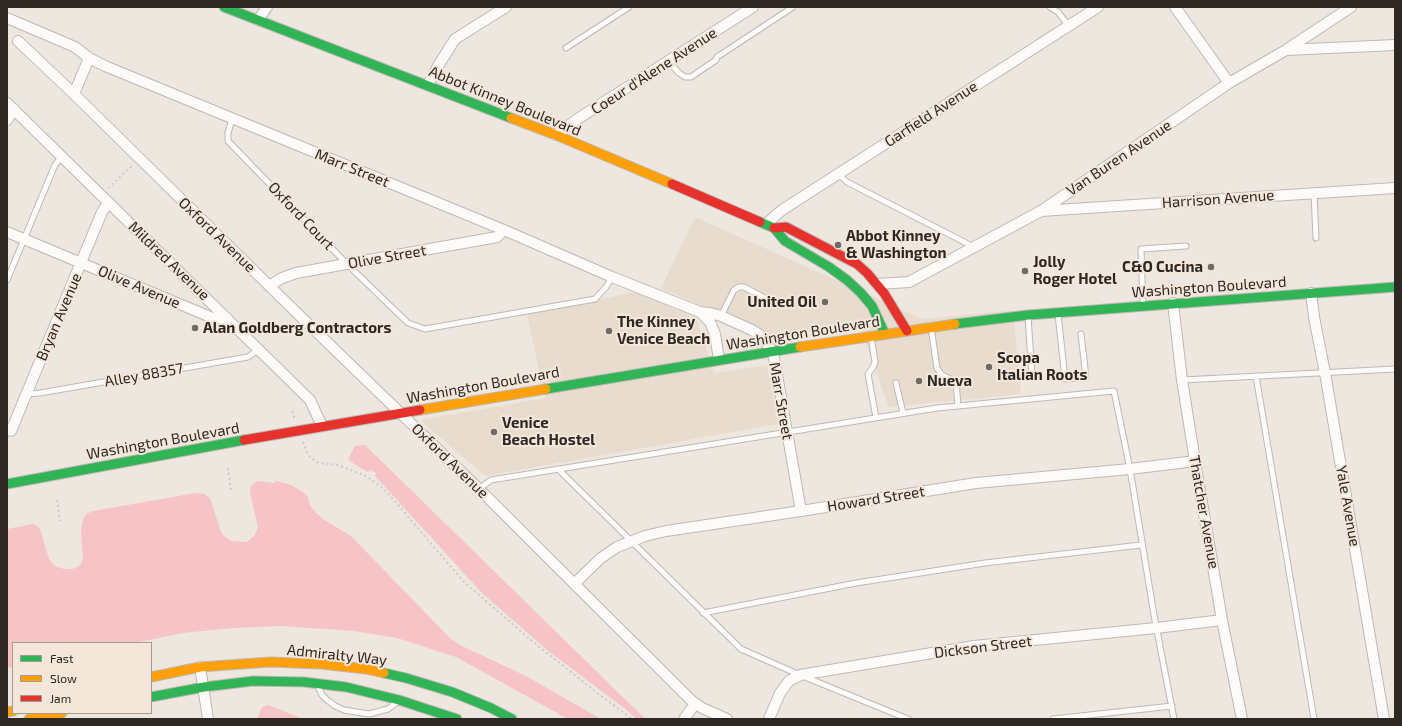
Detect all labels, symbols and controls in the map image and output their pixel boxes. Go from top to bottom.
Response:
street label: Coeur d'Alene Avenue [588,24,720,118]
street label: Abbot Kinney Boulevard [426,62,584,140]
street label: Garfield Avenue [881,77,981,151]
street label: Van Buren Avenue [1063,116,1175,200]
street label: Marr Street [312,145,392,191]
street label: Oxford Court [264,178,338,254]
street label: Harrison Avenue [1161,186,1275,212]
street label: Oxford Avenue [175,194,259,276]
street label: Mildred Avenue [125,218,213,304]
place label: Abbot Kinney & Washington [846,227,947,262]
marker: Abbot Kinney & Washington [833,240,843,250]
street label: Olive Street [346,241,428,273]
place label: Jolly Roger Hotel [1033,253,1117,288]
place label: C&O Cucina [1122,258,1203,276]
street label: Olive Avenue [95,262,183,312]
marker: C&O Cucina [1206,262,1216,272]
marker: Jolly Roger Hotel [1020,266,1030,276]
street label: Bryan Avenue [32,270,86,364]
street label: Washington Boulevard [1131,273,1287,301]
place label: United Oil [747,293,817,311]
marker: United Oil [820,297,830,307]
street label: Washington Boulevard [725,312,881,354]
place label: The Kinney Venice Beach [617,313,710,348]
place label: Alan Goldberg Contractors [203,319,391,337]
marker: Alan Goldberg Contractors [190,323,200,333]
marker: The Kinney Venice Beach [604,326,614,336]
place label: Scopa Italian Roots [997,349,1087,384]
street label: Alley 88357 [103,359,185,391]
street label: Marr Street [765,361,797,441]
marker: Scopa Italian Roots [984,362,994,372]
street label: Washington Boulevard [405,363,561,407]
place label: Nueva [927,372,972,390]
marker: Nueva [914,376,924,386]
place label: Venice Beach Hostel [502,414,595,449]
street label: Washington Boulevard [85,419,241,463]
street label: Oxford Avenue [408,420,492,502]
marker: Venice Beach Hostel [489,427,499,437]
street label: Thatcher Avenue [1185,454,1223,570]
street label: Yale Avenue [1332,464,1364,548]
street label: Howard Street [826,482,926,516]
street label: Dickson Street [933,632,1033,662]
street label: Admiralty Way [286,641,388,669]
legend [12,642,152,714]
text: Fast [50,651,73,665]
text: Slow [50,671,77,685]
text: Jam [50,691,71,705]

